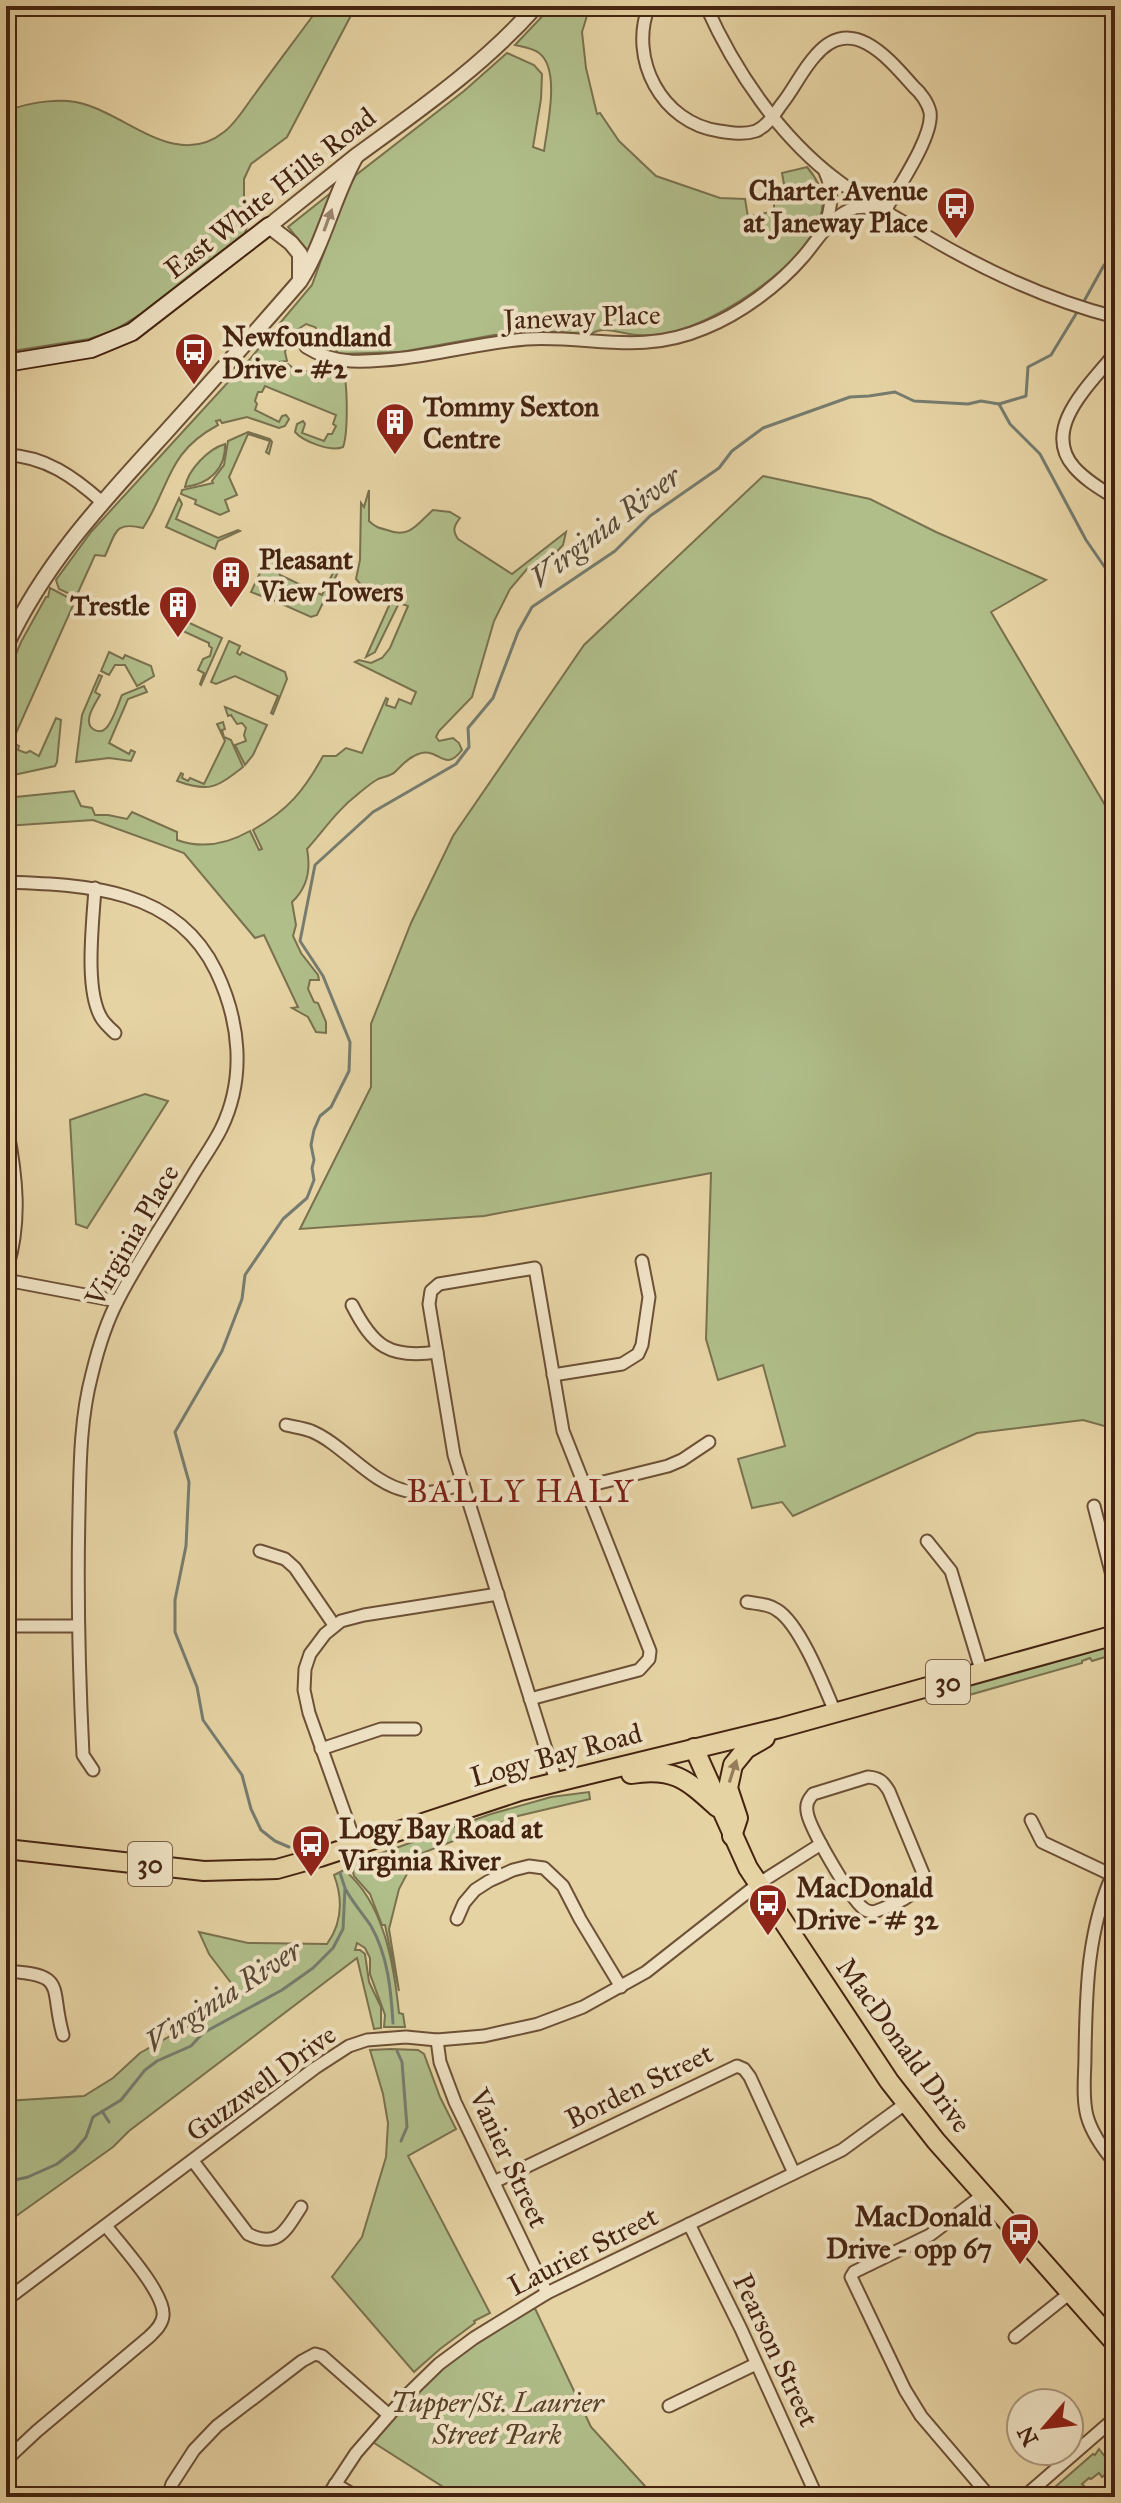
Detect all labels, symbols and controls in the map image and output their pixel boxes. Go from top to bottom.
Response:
street label: East White Hills Road [157,100,383,286]
place label: Charter Avenue at Janeway Place [743,173,928,240]
bus stop icon: Charter Avenue at Janeway Place [935,185,977,240]
one-way arrow [322,208,335,232]
street label: Janeway Place [500,297,661,337]
place label: Newfoundland Drive - #2 [222,319,393,386]
bus stop icon: Newfoundland Drive - #2 [173,331,215,386]
place label: Tommy Sexton Centre [423,389,599,456]
building icon: Tommy Sexton Centre [374,401,416,456]
water label: Virginia River [522,458,689,596]
place label: Pleasant View Towers [258,542,404,609]
building icon: Pleasant View Towers [210,554,252,609]
building icon: Trestle [157,584,199,639]
place label: Trestle [70,588,150,623]
street label: Virginia Place [77,1158,187,1313]
district label: BALLY HALY [407,1472,635,1511]
road number: 30 [926,1660,970,1704]
street label: Logy Bay Road [466,1715,646,1795]
one-way arrow [727,1759,740,1783]
place label: Logy Bay Road at Virginia River [338,1811,543,1878]
bus stop icon: Logy Bay Road at Virginia River [290,1823,332,1878]
road number: 30 [128,1842,172,1886]
place label: MacDonald Drive - # 32 [796,1870,939,1937]
bus stop icon: MacDonald Drive - # 32 [747,1882,789,1937]
water label: Virginia River [138,1931,310,2060]
street label: MacDonald Drive [829,1951,979,2139]
street label: Guzzwell Drive [179,2017,343,2149]
street label: Borden Street [560,2035,718,2137]
street label: Vanier Street [461,2082,557,2233]
street label: Laurier Street [502,2198,664,2304]
place label: MacDonald Drive - opp 67 [826,2199,993,2266]
bus stop icon: MacDonald Drive - opp 67 [999,2211,1041,2266]
street label: Pearson Street [725,2268,827,2432]
park label: Tupper/St. Laurier Street Park [390,2385,605,2452]
north arrow [1005,2387,1085,2467]
text: N [1011,2421,1044,2451]

